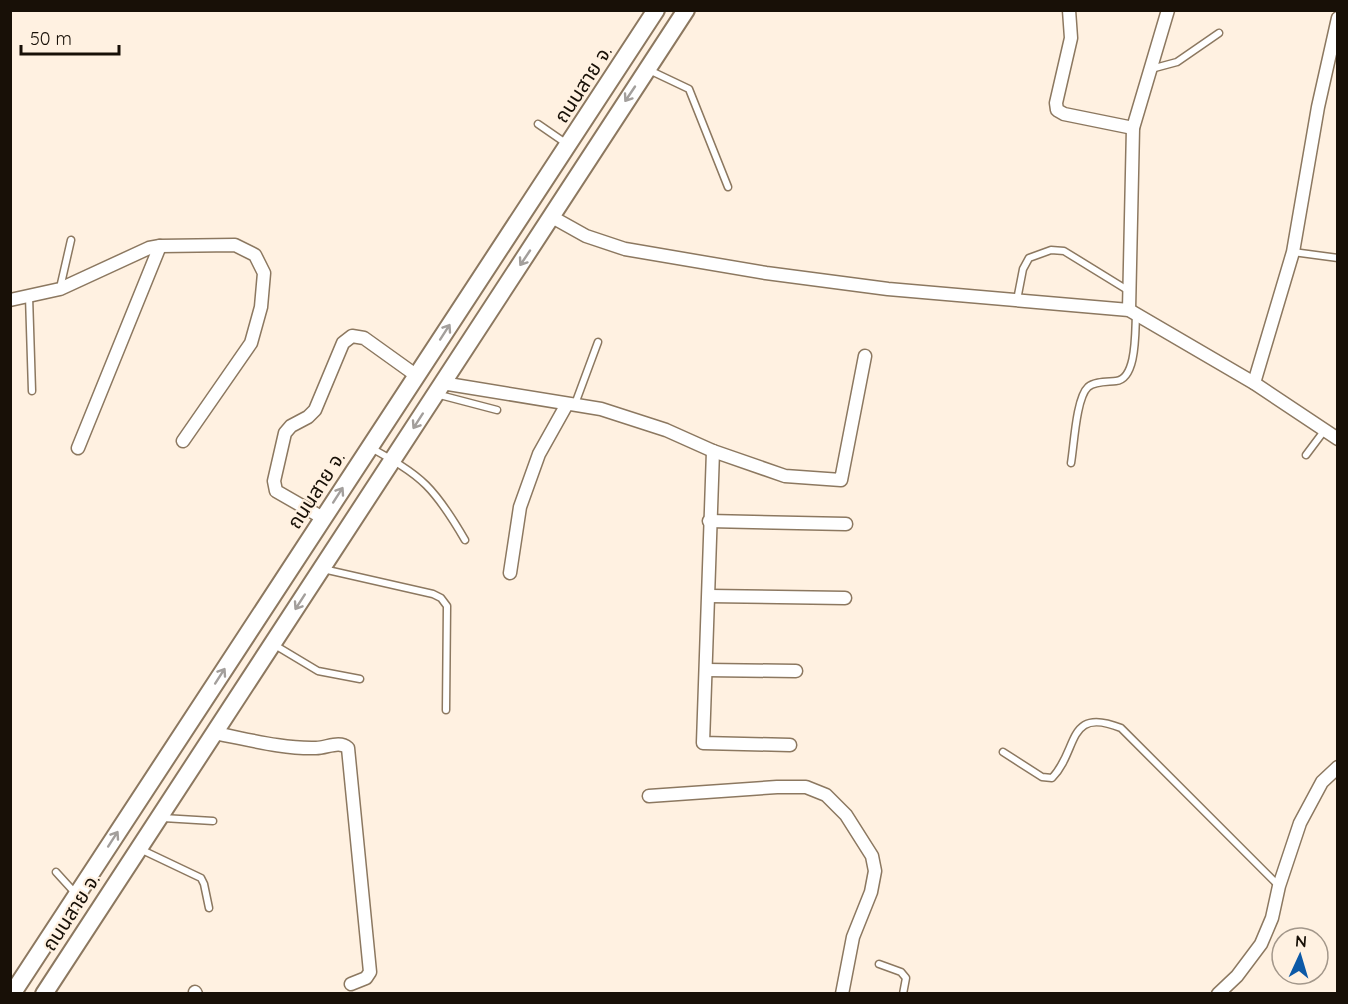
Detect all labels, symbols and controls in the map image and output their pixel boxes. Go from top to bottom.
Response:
scale bar [21,18,118,56]
text: 50 m [30,27,72,50]
street label: ถนนสาย จ. [548,40,617,127]
one-way arrow [624,85,636,102]
one-way arrow [519,249,531,266]
one-way arrow [439,325,451,341]
one-way arrow [412,412,424,429]
street label: ถนนสาย จ. [281,446,350,533]
one-way arrow [332,487,345,504]
one-way arrow [293,593,306,610]
one-way arrow [214,668,226,685]
one-way arrow [107,831,119,848]
street label: ถนนสาย จ. [36,868,105,955]
north arrow [1270,926,1330,986]
text: N [1294,931,1308,951]

